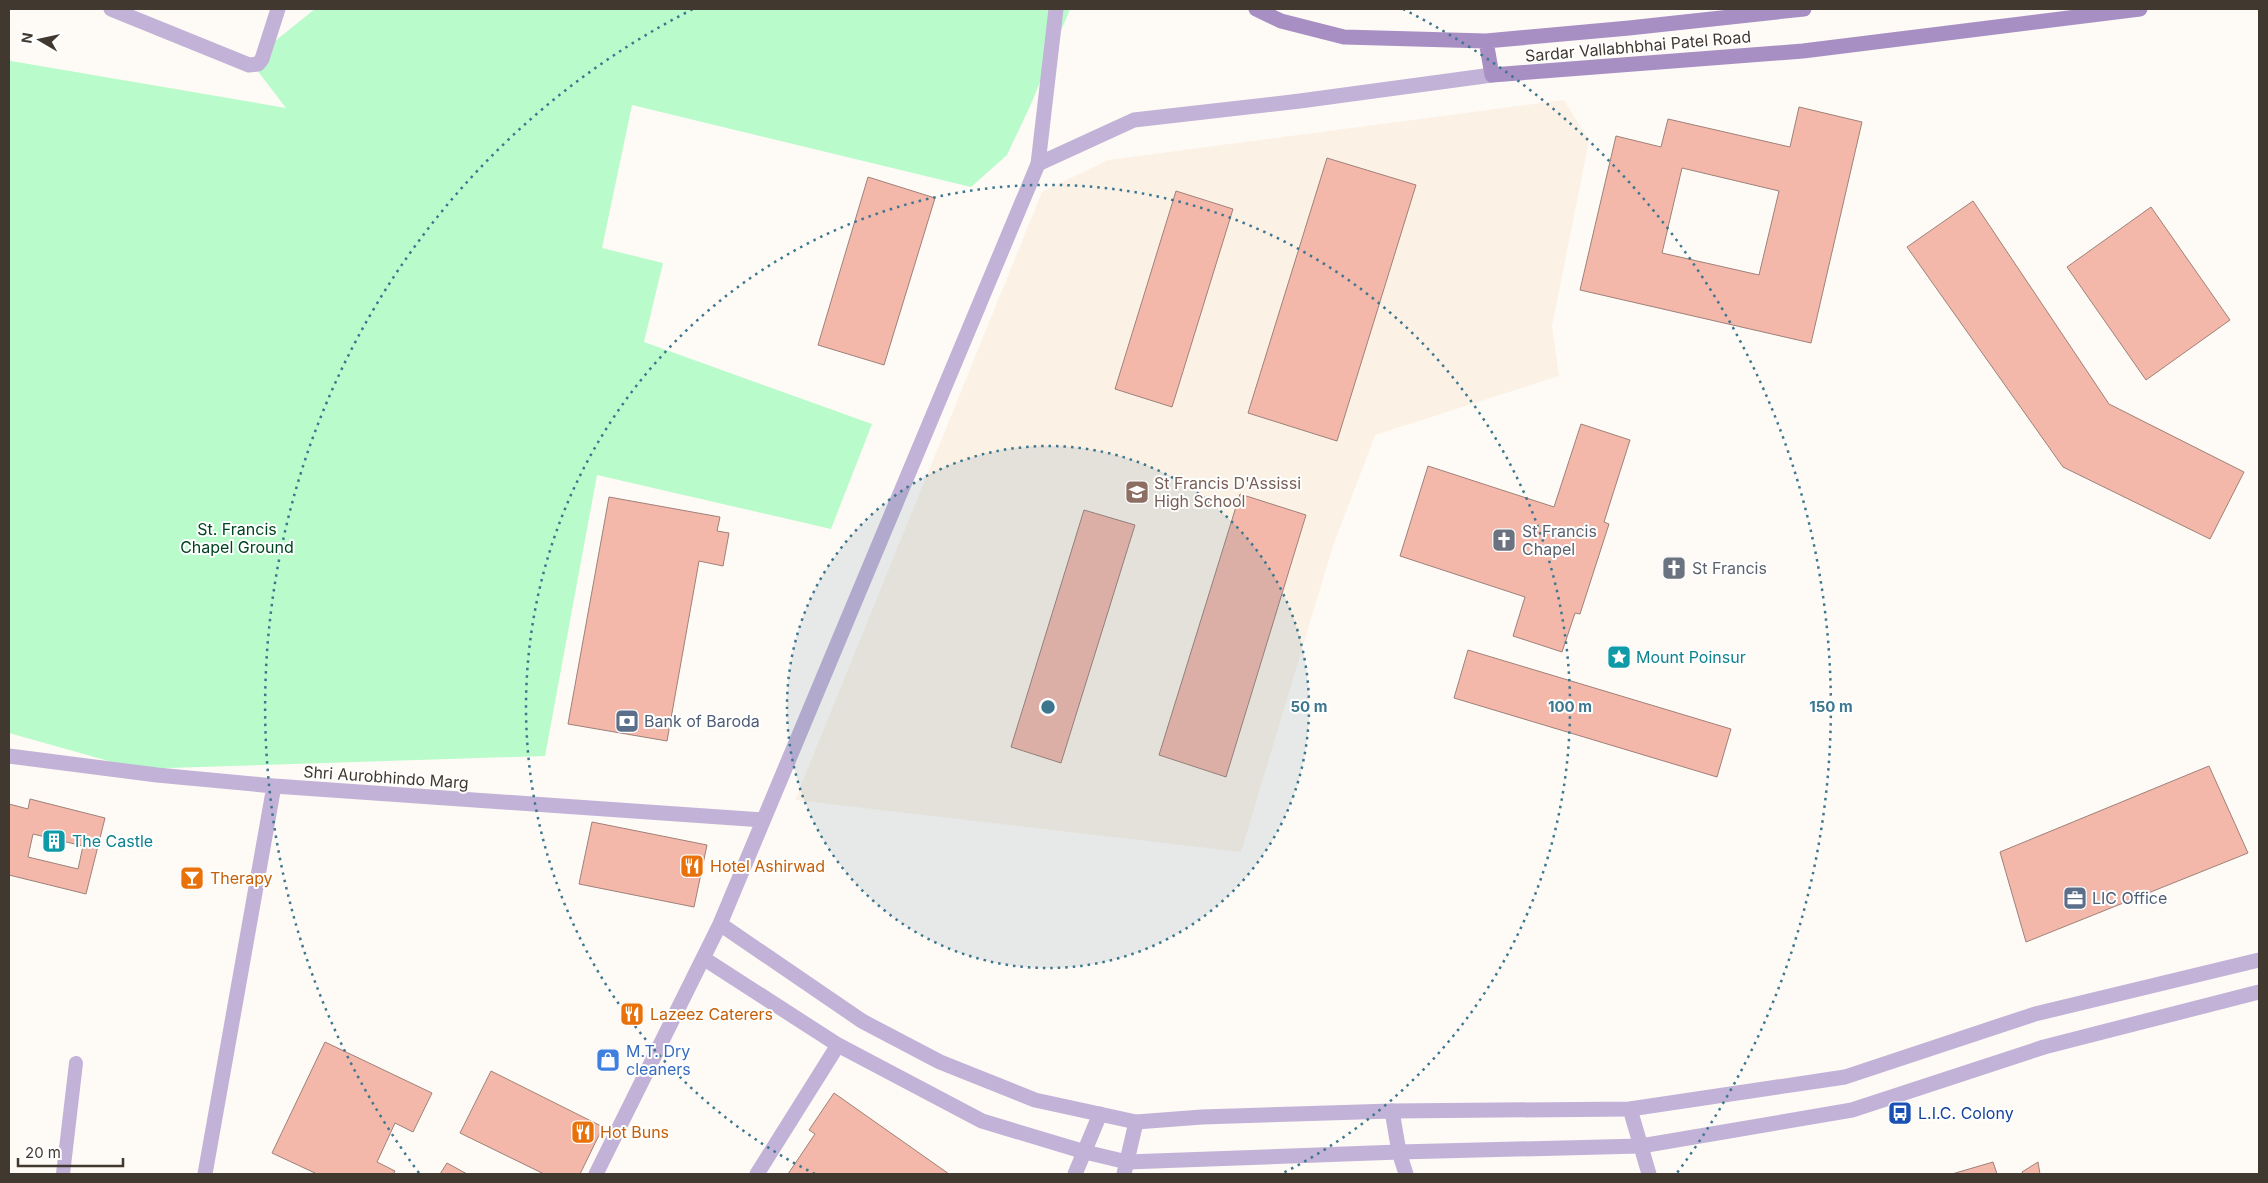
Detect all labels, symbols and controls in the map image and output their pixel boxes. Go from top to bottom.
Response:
north arrow [15,15,65,65]
street label: Sardar Vallabhbhai Patel Road [1524,26,1752,66]
text: N [17,31,36,44]
place label: St Francis D'Assissi High School [1154,473,1301,511]
school or university icon: St Francis D'Assissi High School [1124,479,1150,505]
park label: St. Francis Chapel Ground [180,519,294,557]
place label: St Francis Chapel [1522,521,1597,559]
church icon: St Francis Chapel [1491,527,1517,553]
church icon: St Francis [1661,555,1687,581]
place label: St Francis [1692,558,1767,578]
place icon: Mount Poinsur [1606,644,1632,670]
place label: Mount Poinsur [1636,647,1746,667]
text: 50 m [1291,697,1327,716]
text: 100 m [1548,697,1592,716]
text: 150 m [1809,697,1853,716]
centre of rings [1039,698,1057,716]
bank icon: Bank of Baroda [614,708,640,734]
place label: Bank of Baroda [644,711,760,731]
street label: Shri Aurobhindo Marg [303,761,469,793]
building icon: The Castle [41,828,67,854]
place label: The Castle [72,831,153,851]
restaurant icon: Hotel Ashirwad [679,853,705,879]
place label: Hotel Ashirwad [710,856,825,876]
bar icon: Therapy [179,865,205,891]
place label: Therapy [210,868,273,888]
office icon: LIC Office [2062,885,2088,911]
place label: LIC Office [2092,888,2167,908]
restaurant icon: Lazeez Caterers [619,1001,645,1027]
place label: Lazeez Caterers [650,1004,773,1024]
place label: M.T. Dry cleaners [626,1041,691,1079]
shop icon: M.T. Dry cleaners [595,1047,621,1073]
bus stop icon: L.I.C. Colony [1887,1100,1913,1126]
place label: L.I.C. Colony [1918,1103,2014,1123]
restaurant icon: Hot Buns [570,1119,596,1145]
place label: Hot Buns [600,1122,669,1142]
scale bar [18,1136,122,1168]
text: 20 m [25,1143,61,1162]

